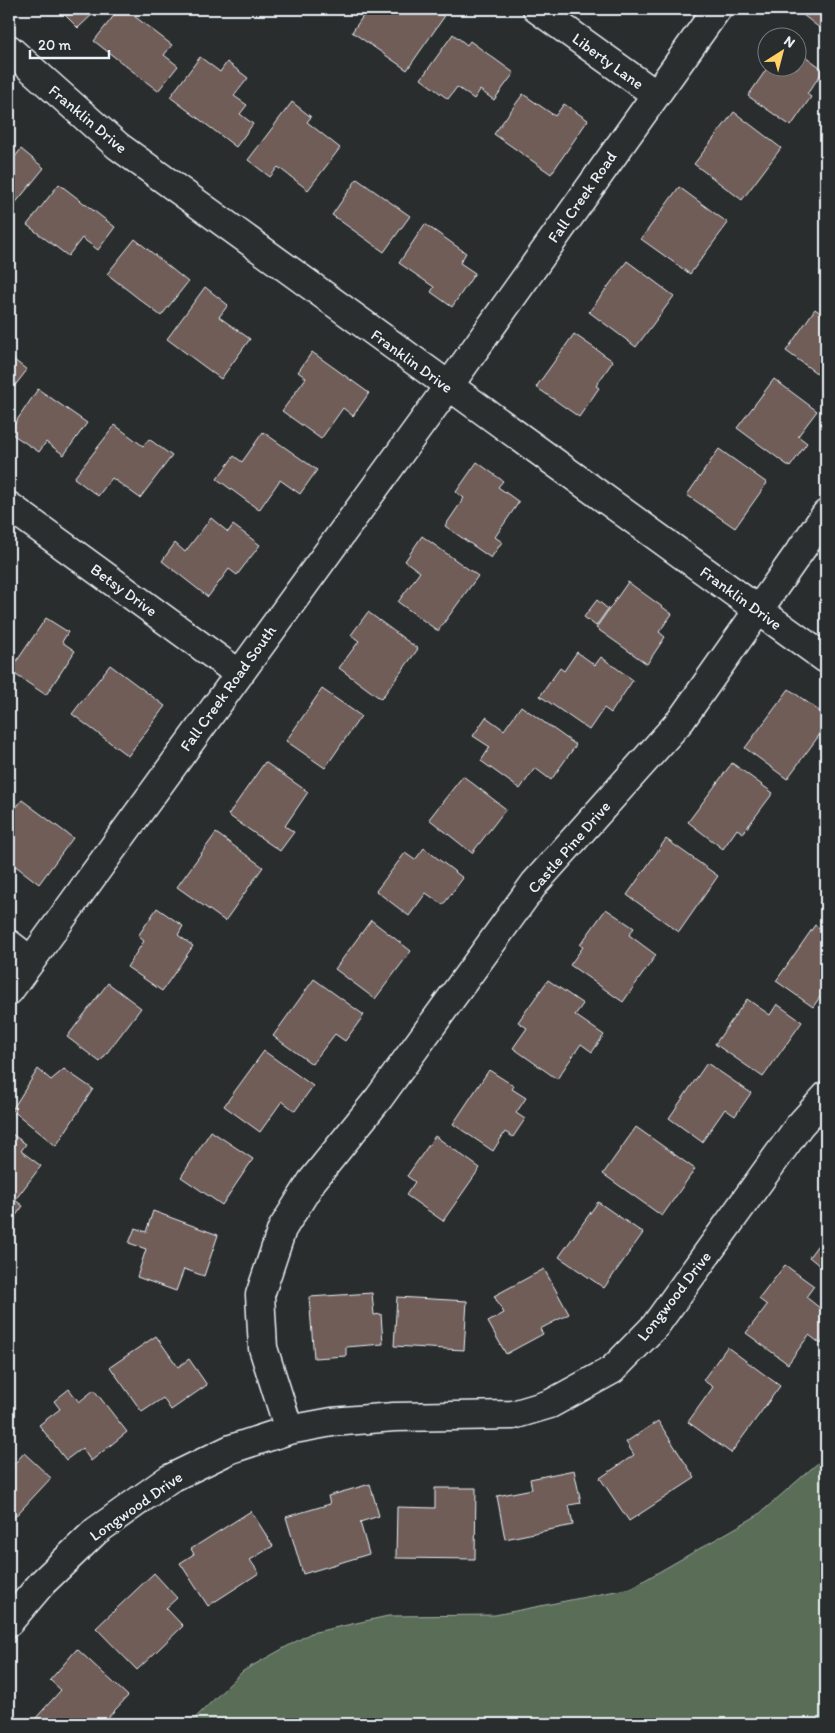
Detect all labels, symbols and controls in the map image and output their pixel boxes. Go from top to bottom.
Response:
scale bar [30,28,109,60]
north arrow [758,28,808,78]
street label: Liberty Lane [569,29,647,93]
text: N [781,32,798,52]
text: 20 m [38,36,72,54]
street label: Franklin Drive [45,81,131,157]
street label: Fall Creek Road [544,147,621,246]
street label: Franklin Drive [367,325,457,397]
street label: Betsy Drive [87,559,161,621]
street label: Franklin Drive [696,562,786,634]
street label: Fall Creek Road South [176,621,280,755]
street label: Castle Pine Drive [524,797,615,897]
street label: Longwood Drive [633,1247,715,1345]
street label: Longwood Drive [86,1467,186,1545]

